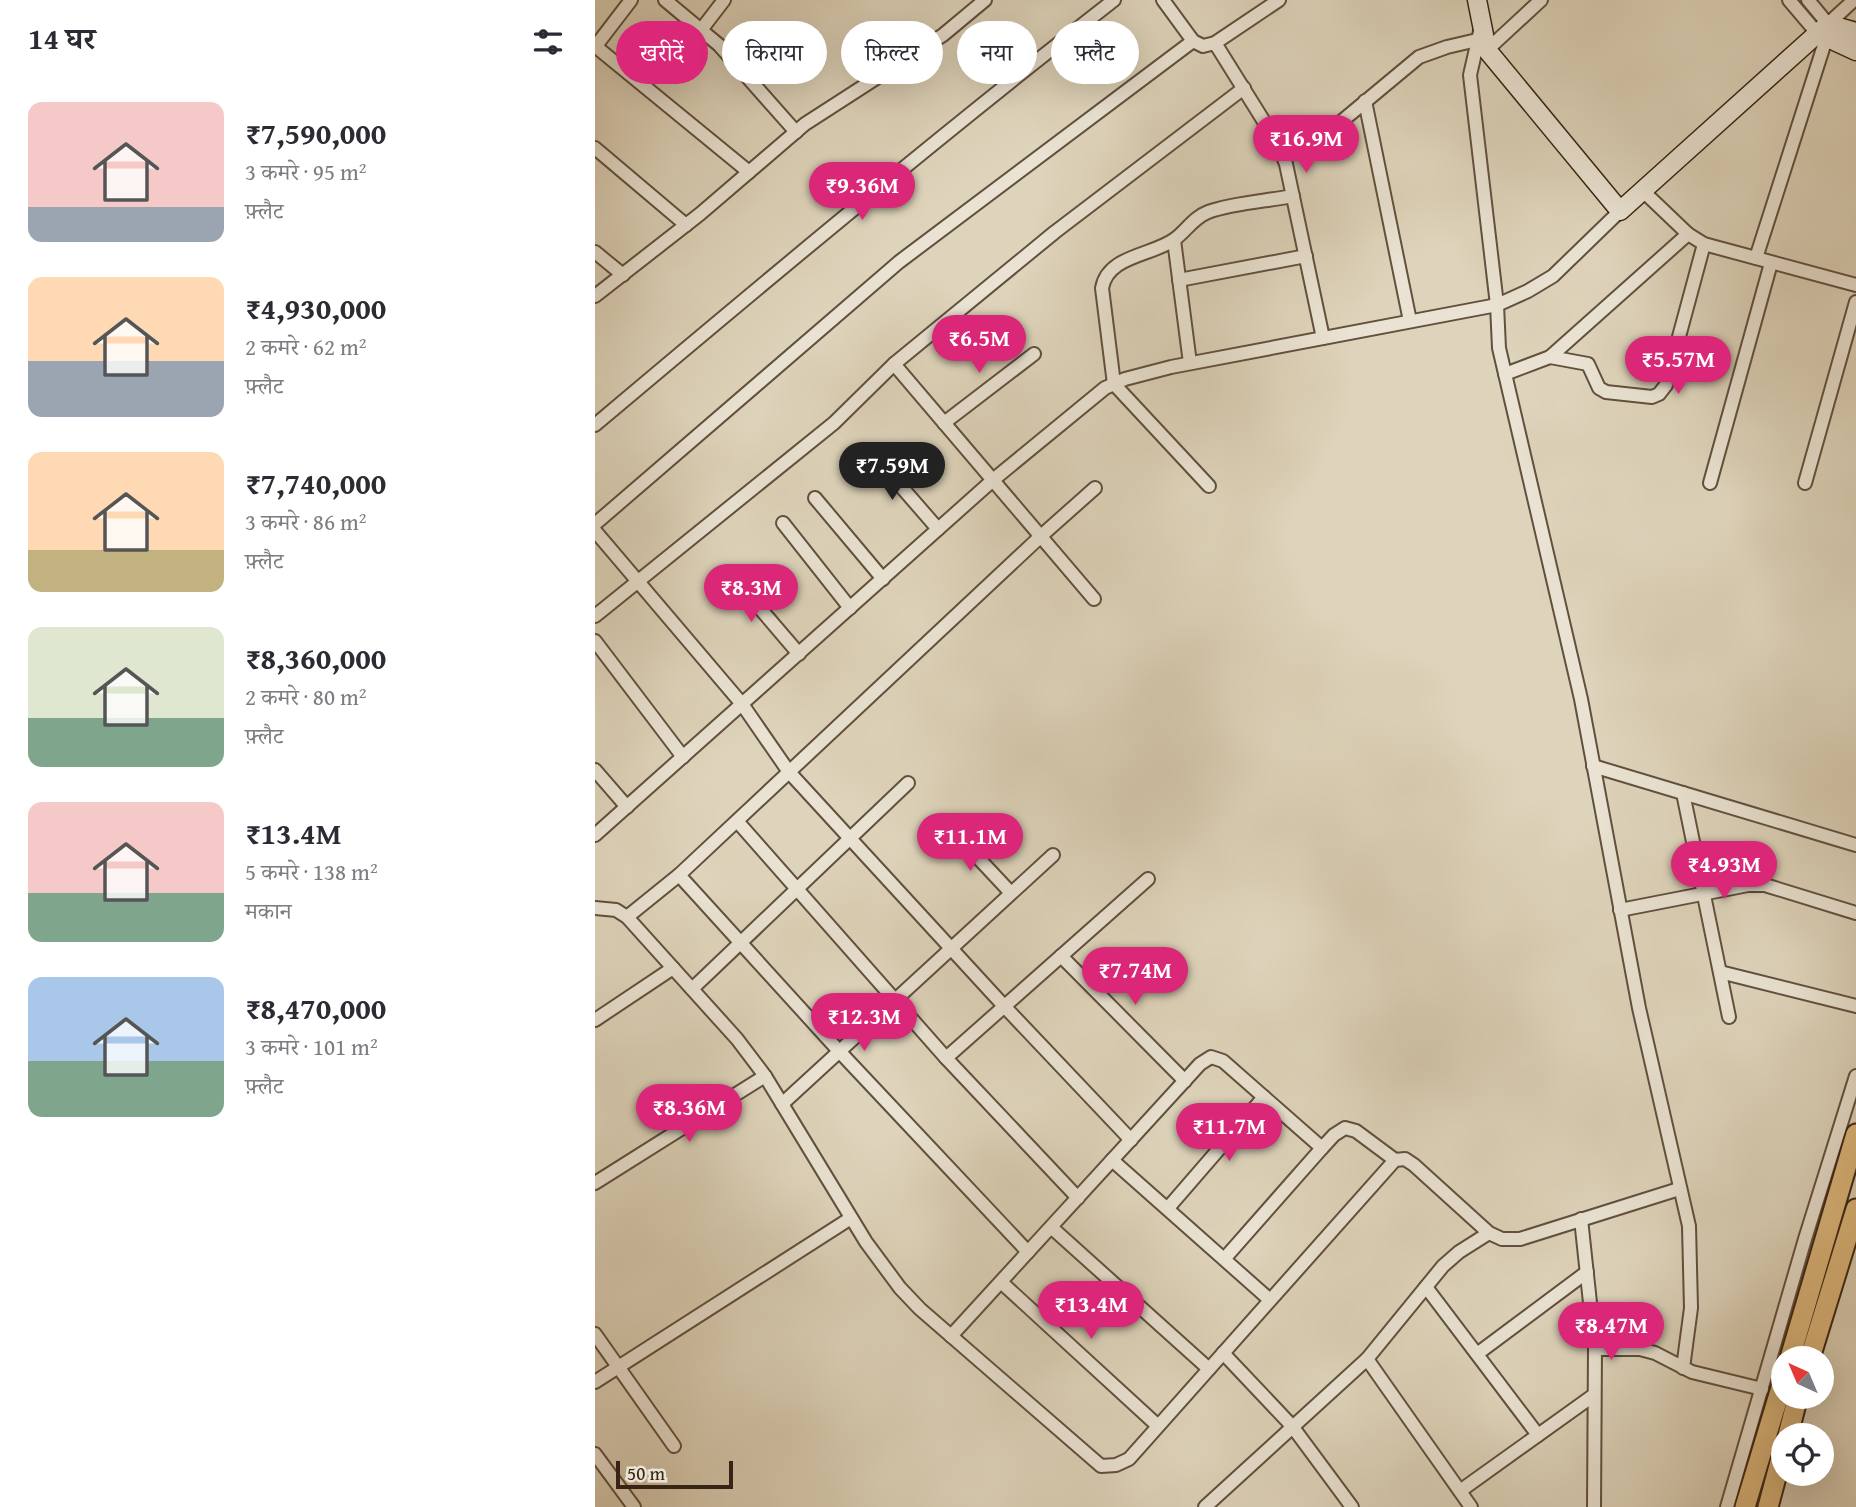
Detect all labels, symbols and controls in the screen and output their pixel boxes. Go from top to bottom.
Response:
text: 14 घर [28,16,95,60]
chip: खरीदें [616,21,708,84]
chip: किराया [722,21,827,84]
chip: फ़िल्टर [841,21,943,84]
chip: नया [957,21,1037,84]
chip: फ़्लैट [1051,21,1139,84]
icon: filters [529,23,567,61]
text: ₹7,590,000 [245,111,386,155]
pin: ₹16.9M [1249,116,1363,175]
text: ₹16.9M [1269,121,1343,154]
icon: home [84,130,168,214]
text: 3 कमरे · 95 m² [245,155,367,188]
pin: ₹9.36M [805,162,919,222]
text: ₹9.36M [825,168,899,201]
text: फ़्लैट [245,194,283,227]
text: ₹4,930,000 [245,286,386,330]
icon: home [84,305,168,389]
pin: ₹6.5M [930,316,1028,375]
text: ₹6.5M [948,321,1010,354]
text: 2 कमरे · 62 m² [245,330,367,363]
pin: ₹5.57M [1621,336,1735,396]
text: ₹5.57M [1641,342,1715,375]
text: फ़्लैट [245,369,283,402]
pin: ₹7.59M [835,442,949,502]
text: ₹7.59M [855,448,929,481]
text: ₹7,740,000 [245,461,386,505]
icon: home [84,480,168,564]
text: 3 कमरे · 86 m² [245,505,367,538]
text: फ़्लैट [245,544,283,577]
pin: ₹8.3M [702,564,800,624]
text: ₹8.3M [720,570,782,603]
text: ₹8,360,000 [245,636,386,680]
icon: home [84,655,168,739]
text: 2 कमरे · 80 m² [245,680,367,713]
text: फ़्लैट [245,719,283,752]
text: ₹13.4M [245,811,341,855]
pin: ₹11.1M [913,814,1027,873]
text: ₹11.1M [933,819,1007,852]
icon: home [84,830,168,914]
pin: ₹4.93M [1667,842,1781,901]
text: ₹4.93M [1687,847,1761,880]
text: 5 कमरे · 138 m² [245,855,378,888]
text: मकान [245,894,292,927]
pin: ₹7.74M [1078,948,1192,1007]
text: ₹7.74M [1098,953,1172,986]
text: ₹8,470,000 [245,986,386,1030]
pin: ₹12.3M [807,993,921,1053]
text: ₹12.3M [827,999,901,1032]
icon: home [84,1005,168,1089]
text: 3 कमरे · 101 m² [245,1030,378,1063]
text: फ़्लैट [245,1069,283,1102]
pin: ₹8.36M [632,1084,746,1144]
text: ₹8.36M [652,1090,726,1123]
pin: ₹11.7M [1172,1104,1286,1163]
text: ₹11.7M [1192,1109,1266,1142]
pin: ₹13.4M [1034,1282,1148,1341]
text: ₹13.4M [1054,1287,1128,1320]
pin: ₹8.47M [1554,1302,1668,1362]
text: ₹8.47M [1574,1308,1648,1341]
north arrow [1771,1346,1834,1409]
map controls [1771,1346,1834,1486]
button: locate [1771,1423,1834,1486]
scale bar [616,1458,733,1490]
text: 50 m [627,1459,665,1487]

